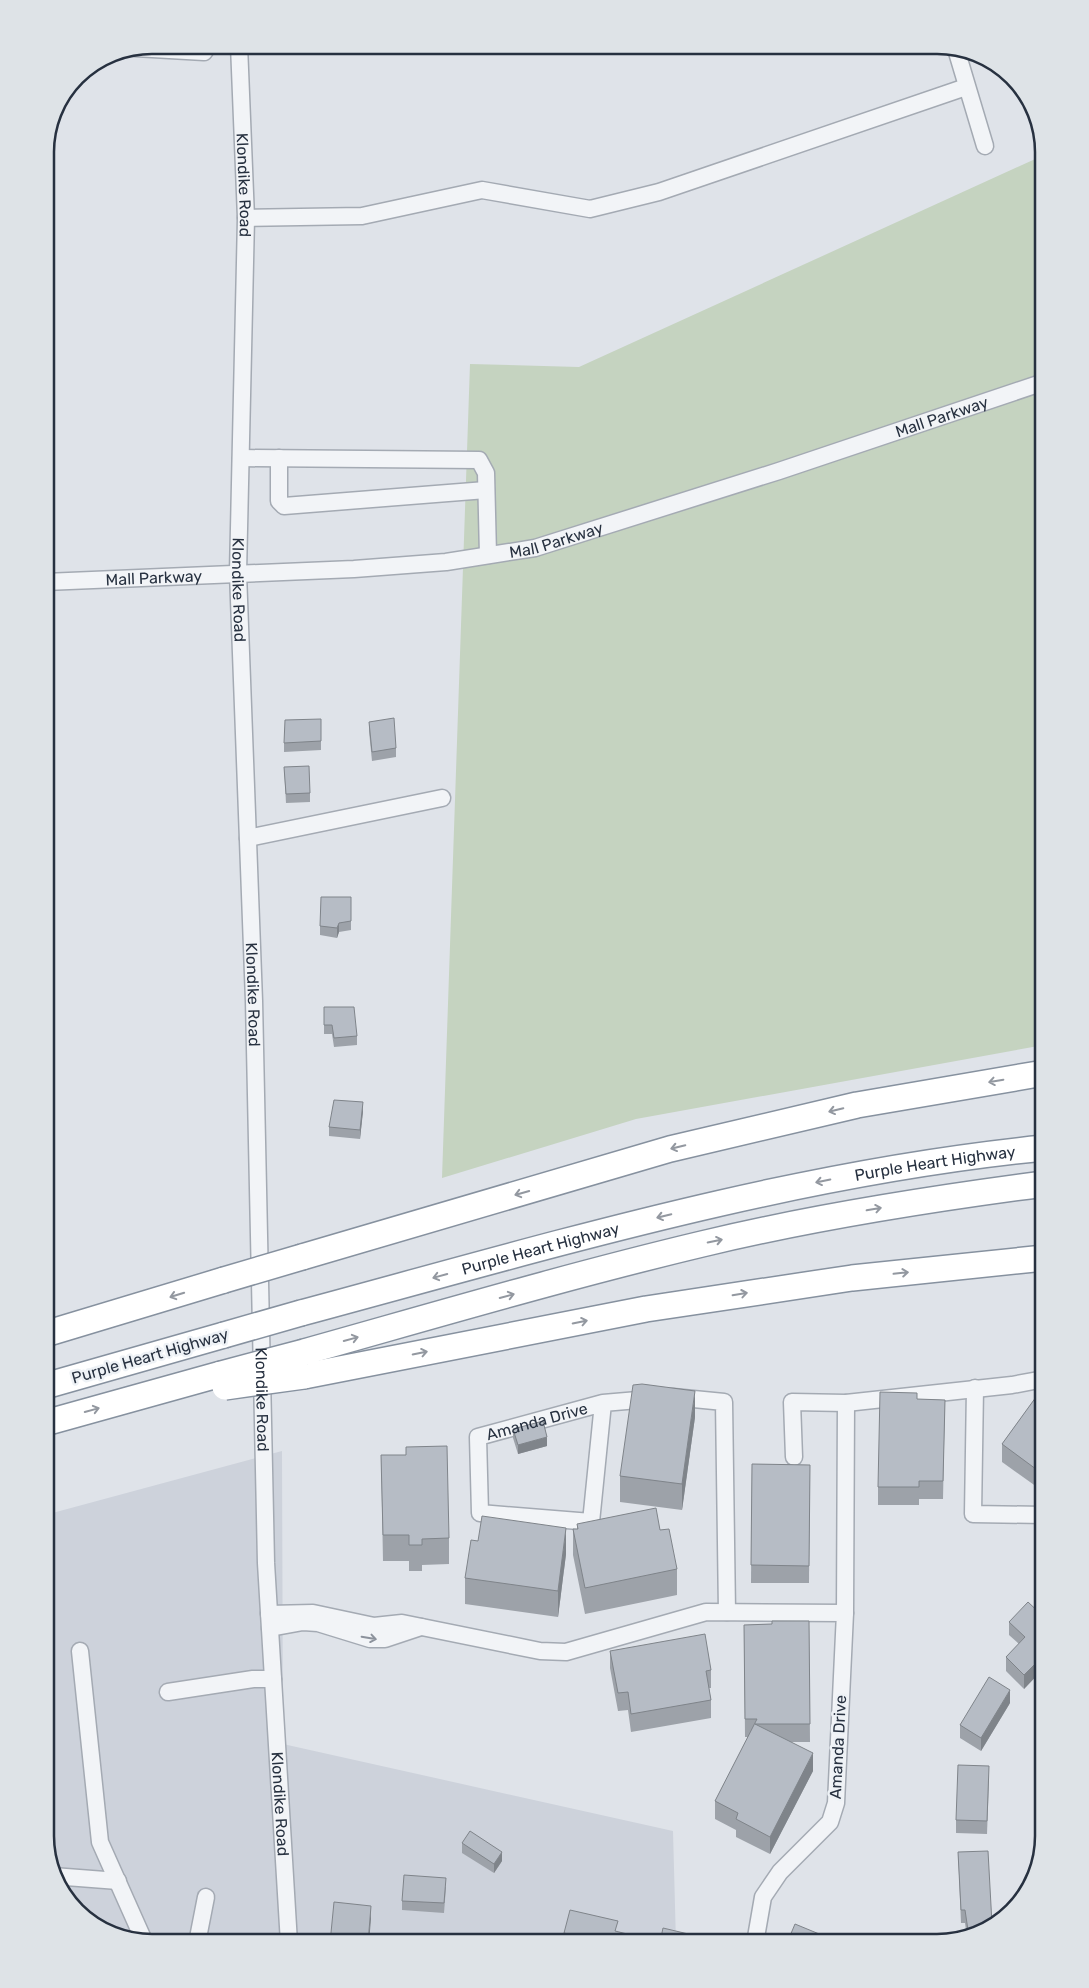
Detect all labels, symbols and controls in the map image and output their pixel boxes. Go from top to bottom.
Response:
street label: Klondike Road [233,132,256,237]
street label: Mall Parkway [893,392,991,441]
street label: Mall Parkway [508,518,605,561]
street label: Klondike Road [228,537,250,642]
street label: Mall Parkway [105,566,203,589]
street label: Klondike Road [242,942,264,1047]
one-way arrow [988,1077,1004,1087]
one-way arrow [828,1106,844,1115]
street label: Purple Heart Highway [853,1142,1017,1185]
one-way arrow [670,1143,686,1152]
one-way arrow [815,1177,831,1186]
one-way arrow [514,1188,530,1198]
one-way arrow [866,1204,882,1213]
one-way arrow [657,1212,673,1221]
street label: Purple Heart Highway [459,1218,621,1278]
one-way arrow [707,1236,723,1245]
one-way arrow [893,1268,909,1278]
one-way arrow [432,1271,448,1281]
one-way arrow [732,1289,748,1299]
one-way arrow [170,1290,186,1300]
one-way arrow [499,1290,515,1300]
one-way arrow [571,1316,587,1326]
street label: Purple Heart Highway [69,1324,231,1388]
one-way arrow [342,1333,358,1343]
street label: Klondike Road [252,1347,273,1452]
one-way arrow [412,1348,428,1357]
street label: Amanda Drive [484,1398,590,1444]
one-way arrow [84,1404,100,1414]
one-way arrow [360,1633,376,1643]
street label: Amanda Drive [826,1694,850,1800]
street label: Klondike Road [268,1751,293,1857]

